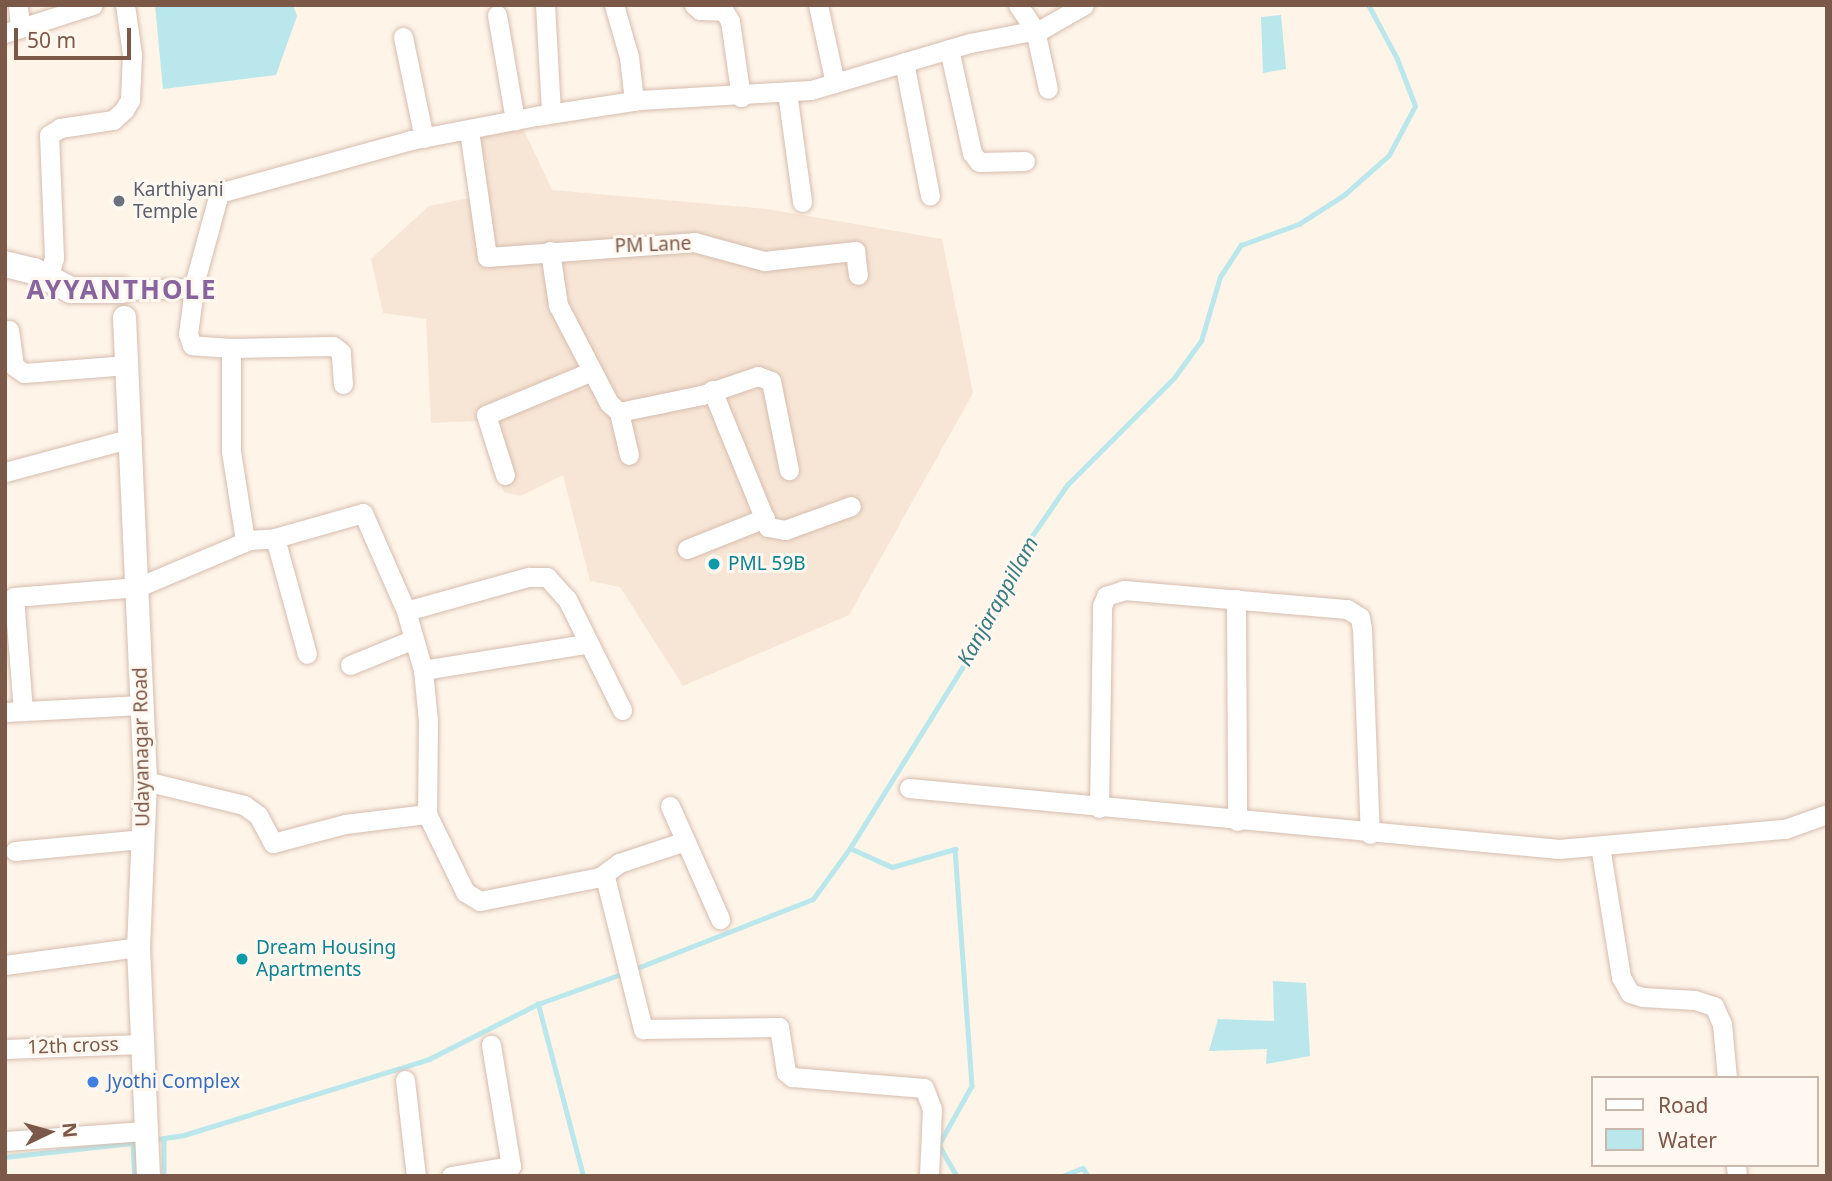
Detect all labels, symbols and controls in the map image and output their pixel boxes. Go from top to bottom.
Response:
scale bar [18,14,135,58]
text: 50 m [27,26,76,54]
place label: Karthiyani Temple [133,179,224,223]
marker: Karthiyani Temple [111,193,127,209]
street label: PM Lane [614,232,692,258]
district label: AYYANTHOLE [28,274,216,306]
water label: Kanjarappillam [951,532,1043,670]
place label: PML 59B [728,553,806,575]
marker: PML 59B [706,556,722,572]
street label: Udayanagar Road [129,667,155,827]
place label: Dream Housing Apartments [256,937,396,981]
marker: Dream Housing Apartments [234,951,250,967]
street label: 12th cross [27,1033,119,1059]
place label: Jyothi Complex [107,1071,240,1093]
marker: Jyothi Complex [85,1074,101,1090]
legend [1590,1076,1818,1167]
text: Road [1658,1091,1708,1119]
north arrow [14,1097,84,1167]
text: N [56,1121,84,1139]
text: Water [1658,1126,1717,1154]

